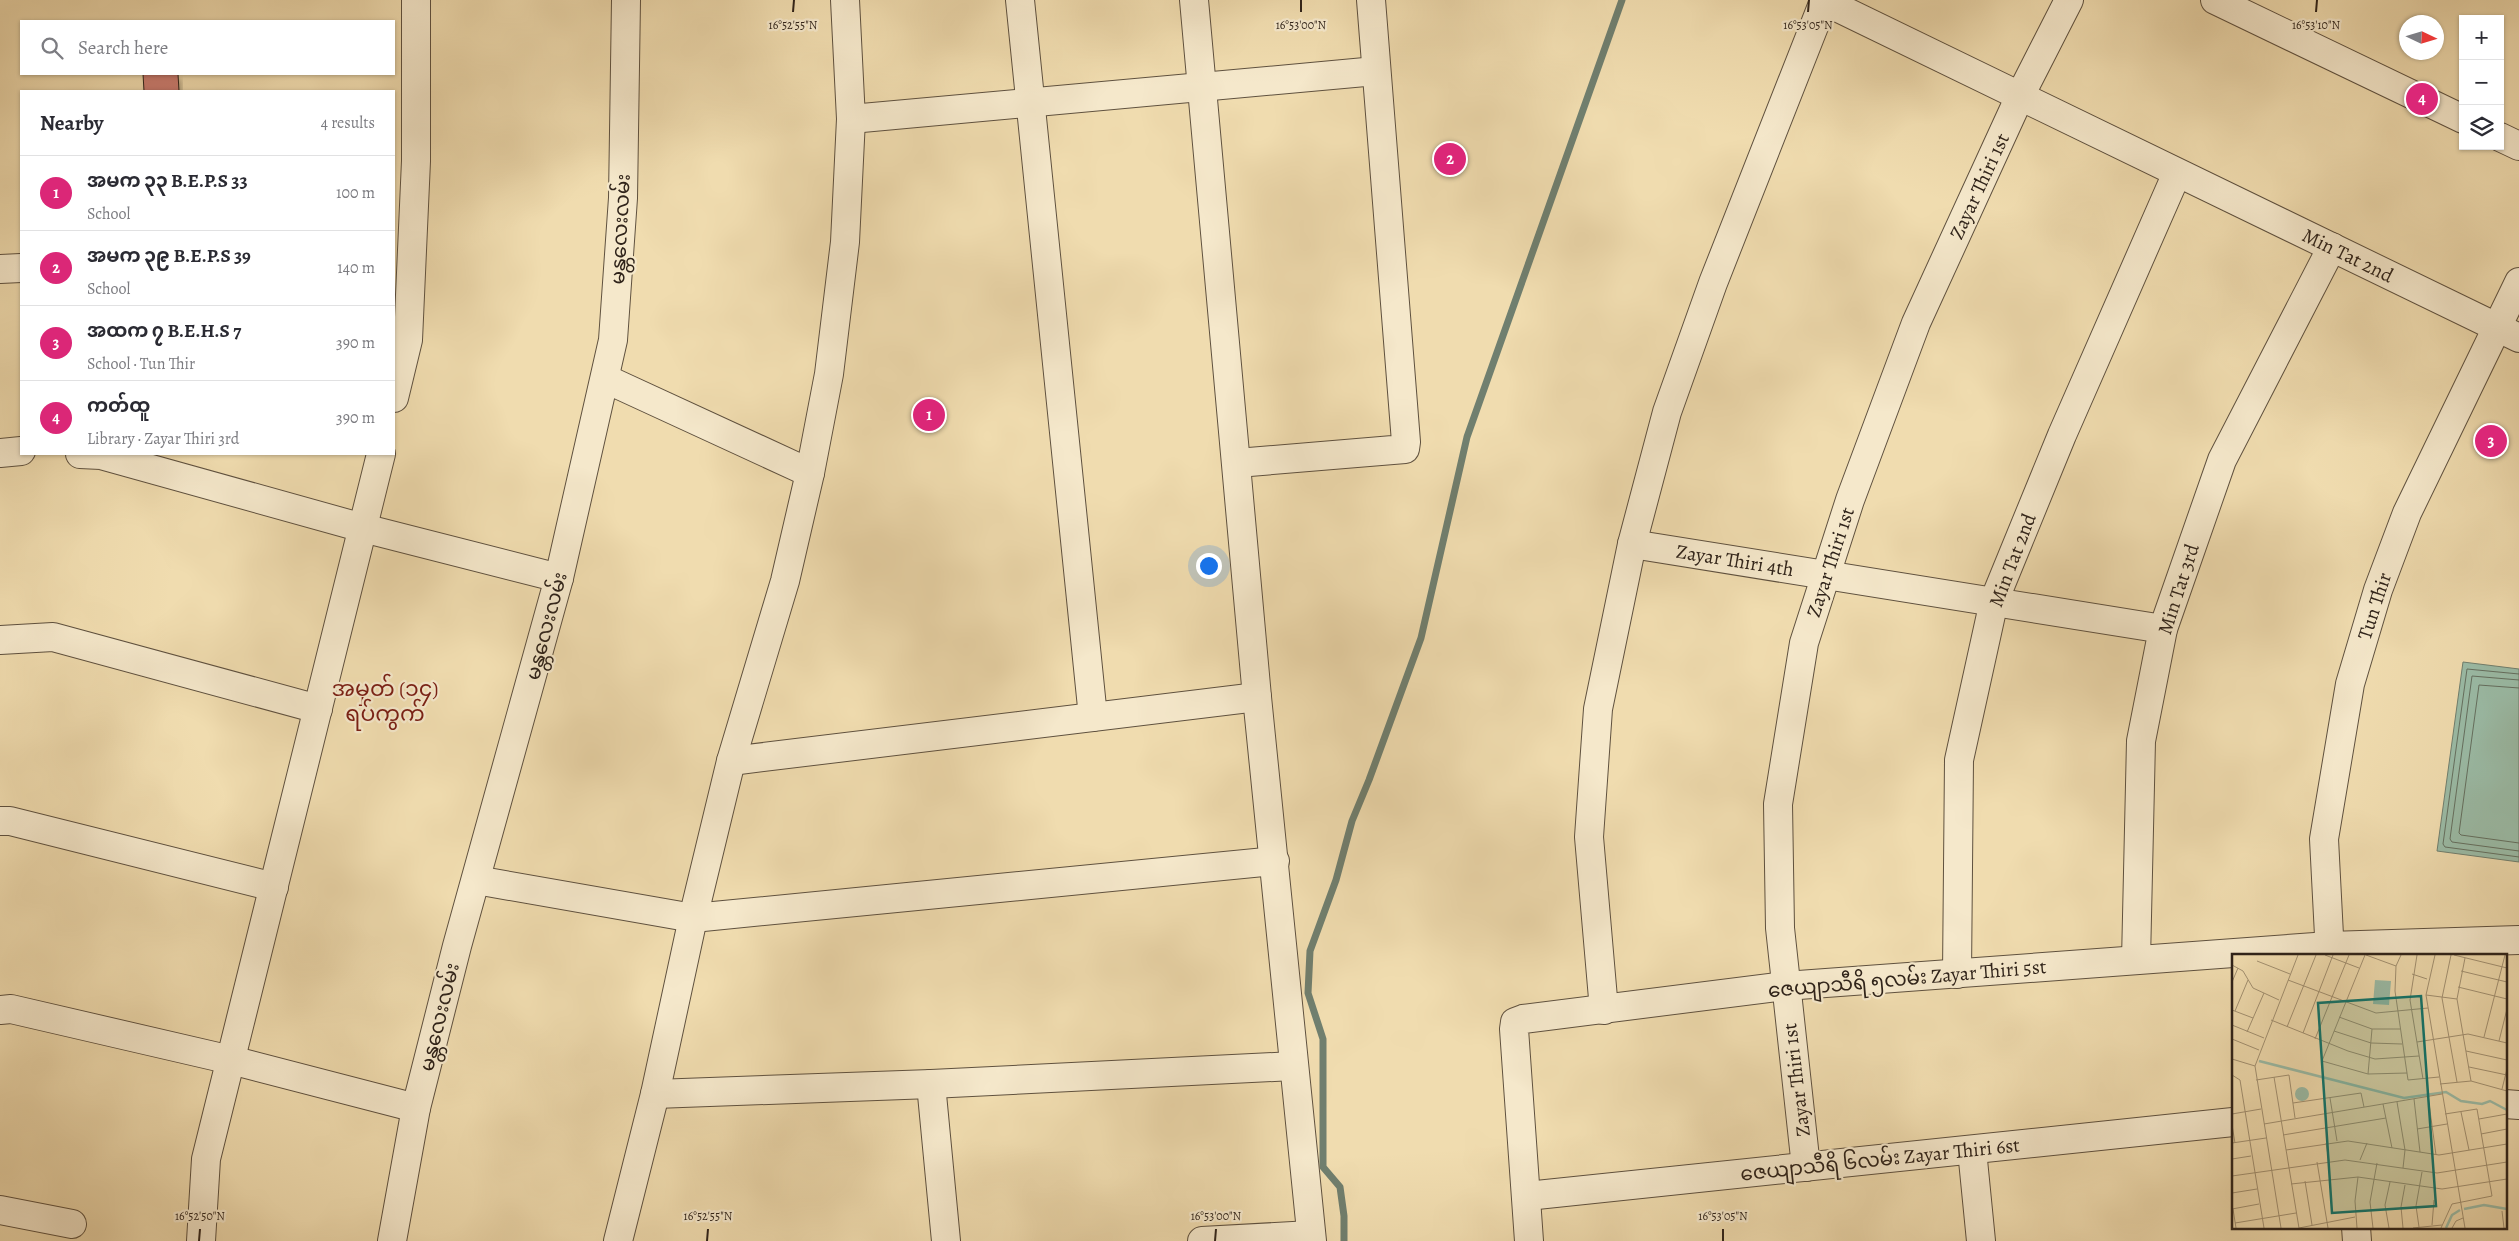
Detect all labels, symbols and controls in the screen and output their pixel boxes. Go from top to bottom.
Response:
north arrow [2399,15,2444,60]
map controls [2459,15,2504,150]
button: + [2459,15,2504,60]
text: 16°52'55"N [769,17,818,33]
text: 16°53'00"N [1276,17,1327,33]
text: 16°53'05"N [1783,17,1833,33]
text: 16°53'10"N [2292,17,2340,33]
search box [20,20,395,75]
icon: search [38,34,66,62]
text: Search here [78,35,168,61]
button: − [2459,60,2504,105]
pin: 4 [2406,80,2438,118]
button: layers [2459,105,2504,150]
text: Nearby [40,109,103,137]
text: 4 results [321,112,375,134]
street label: Zayar Thiri 1st [1943,128,2016,244]
pin: 2 [1434,140,1466,178]
text: အမက ၃၃ B.E.P.S 33 [87,168,248,194]
street label: မန္တလေးလမ်း [603,173,639,285]
text: 1 [53,182,59,204]
text: 100 m [336,182,375,204]
text: School [87,203,130,225]
street label: Min Tat 2nd [2298,222,2398,289]
text: အမက ၃၉ B.E.P.S 39 [87,243,251,269]
text: 2 [52,257,60,279]
text: 140 m [337,257,375,279]
text: School [87,278,130,300]
text: အထက ၇ B.E.H.S 7 [87,318,241,344]
text: 3 [53,332,59,354]
text: 390 m [336,332,375,354]
text: School · Tun Thir [87,353,195,375]
text: ကတ်ထူ [87,393,150,419]
pin: 1 [913,396,945,434]
text: 4 [52,407,60,429]
text: 390 m [336,407,375,429]
pin: 3 [2475,422,2507,460]
text: Library · Zayar Thiri 3rd [87,428,239,450]
street label: Zayar Thiri 1st [1800,503,1861,621]
street label: Min Tat 2nd [1982,509,2043,611]
street label: Zayar Thiri 4th [1674,538,1796,583]
street label: Min Tat 3rd [2151,540,2206,638]
your location [1196,553,1222,579]
street label: မန္တလေးလမ်း [518,569,576,684]
street label: Tun Thir [2351,569,2398,643]
district label: အမှတ် (၁၄) ရပ်ကွက် [332,673,438,731]
street label: ဇေယျာသီရိ ၅လမ်း Zayar Thiri 5st [1767,952,2048,1006]
inset map [2232,954,2506,1228]
street label: မန္တလေးလမ်း [412,960,468,1075]
street label: Zayar Thiri 1st [1776,1021,1817,1138]
street label: ဇေယျာသီရိ ၆လမ်း Zayar Thiri 6st [1739,1130,2022,1190]
text: 16°52'50"N [175,1208,225,1224]
text: 16°52'55"N [684,1208,733,1224]
text: 16°53'00"N [1191,1208,1242,1224]
text: 16°53'05"N [1698,1208,1748,1224]

